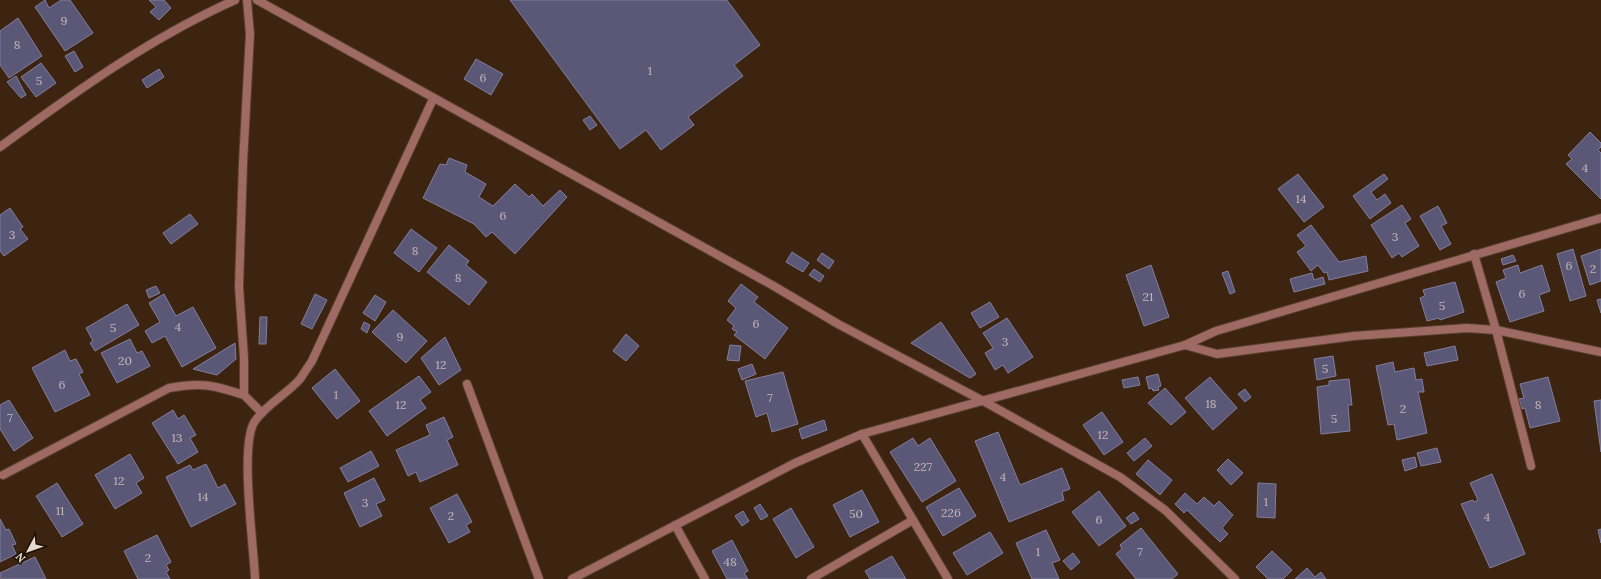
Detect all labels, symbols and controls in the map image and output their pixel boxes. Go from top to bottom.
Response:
house number: 9 [61,13,68,28]
house number: 8 [14,37,21,52]
house number: 1 [648,63,652,78]
house number: 6 [480,70,487,85]
house number: 5 [36,73,42,88]
house number: 4 [1582,160,1589,175]
house number: 14 [1296,191,1307,206]
house number: 6 [500,208,507,223]
house number: 3 [9,227,16,242]
house number: 3 [1392,229,1399,244]
house number: 8 [412,243,419,258]
house number: 6 [1566,258,1573,273]
house number: 2 [1590,261,1596,276]
house number: 8 [455,270,462,285]
house number: 6 [1519,286,1526,301]
house number: 21 [1143,289,1153,304]
house number: 5 [1439,298,1445,313]
house number: 6 [753,316,760,331]
house number: 4 [175,319,182,334]
house number: 5 [110,320,116,335]
house number: 9 [397,329,404,344]
house number: 3 [1002,334,1009,349]
house number: 20 [118,353,132,368]
house number: 12 [436,357,446,372]
house number: 5 [1322,361,1328,376]
house number: 6 [59,377,66,392]
house number: 1 [334,387,338,402]
house number: 7 [767,390,773,405]
house number: 18 [1205,396,1217,411]
house number: 12 [396,397,406,412]
house number: 8 [1535,397,1542,412]
house number: 2 [1400,401,1406,416]
house number: 7 [7,410,13,425]
house number: 5 [1331,411,1337,426]
house number: 12 [1098,427,1108,442]
house number: 13 [171,430,183,445]
house number: 227 [914,459,933,474]
house number: 4 [1000,469,1007,484]
house number: 12 [114,473,124,488]
house number: 14 [198,489,209,504]
house number: 1 [1264,494,1268,509]
house number: 3 [362,495,369,510]
house number: 11 [56,503,64,518]
house number: 226 [941,505,961,520]
house number: 50 [849,506,863,521]
house number: 2 [448,508,454,523]
house number: 4 [1484,509,1491,524]
house number: 6 [1096,512,1103,527]
north arrow [8,531,48,571]
house number: 1 [1036,544,1040,559]
house number: 7 [1137,544,1143,559]
text: N [12,549,29,565]
house number: 2 [145,550,151,565]
house number: 48 [723,554,737,569]

